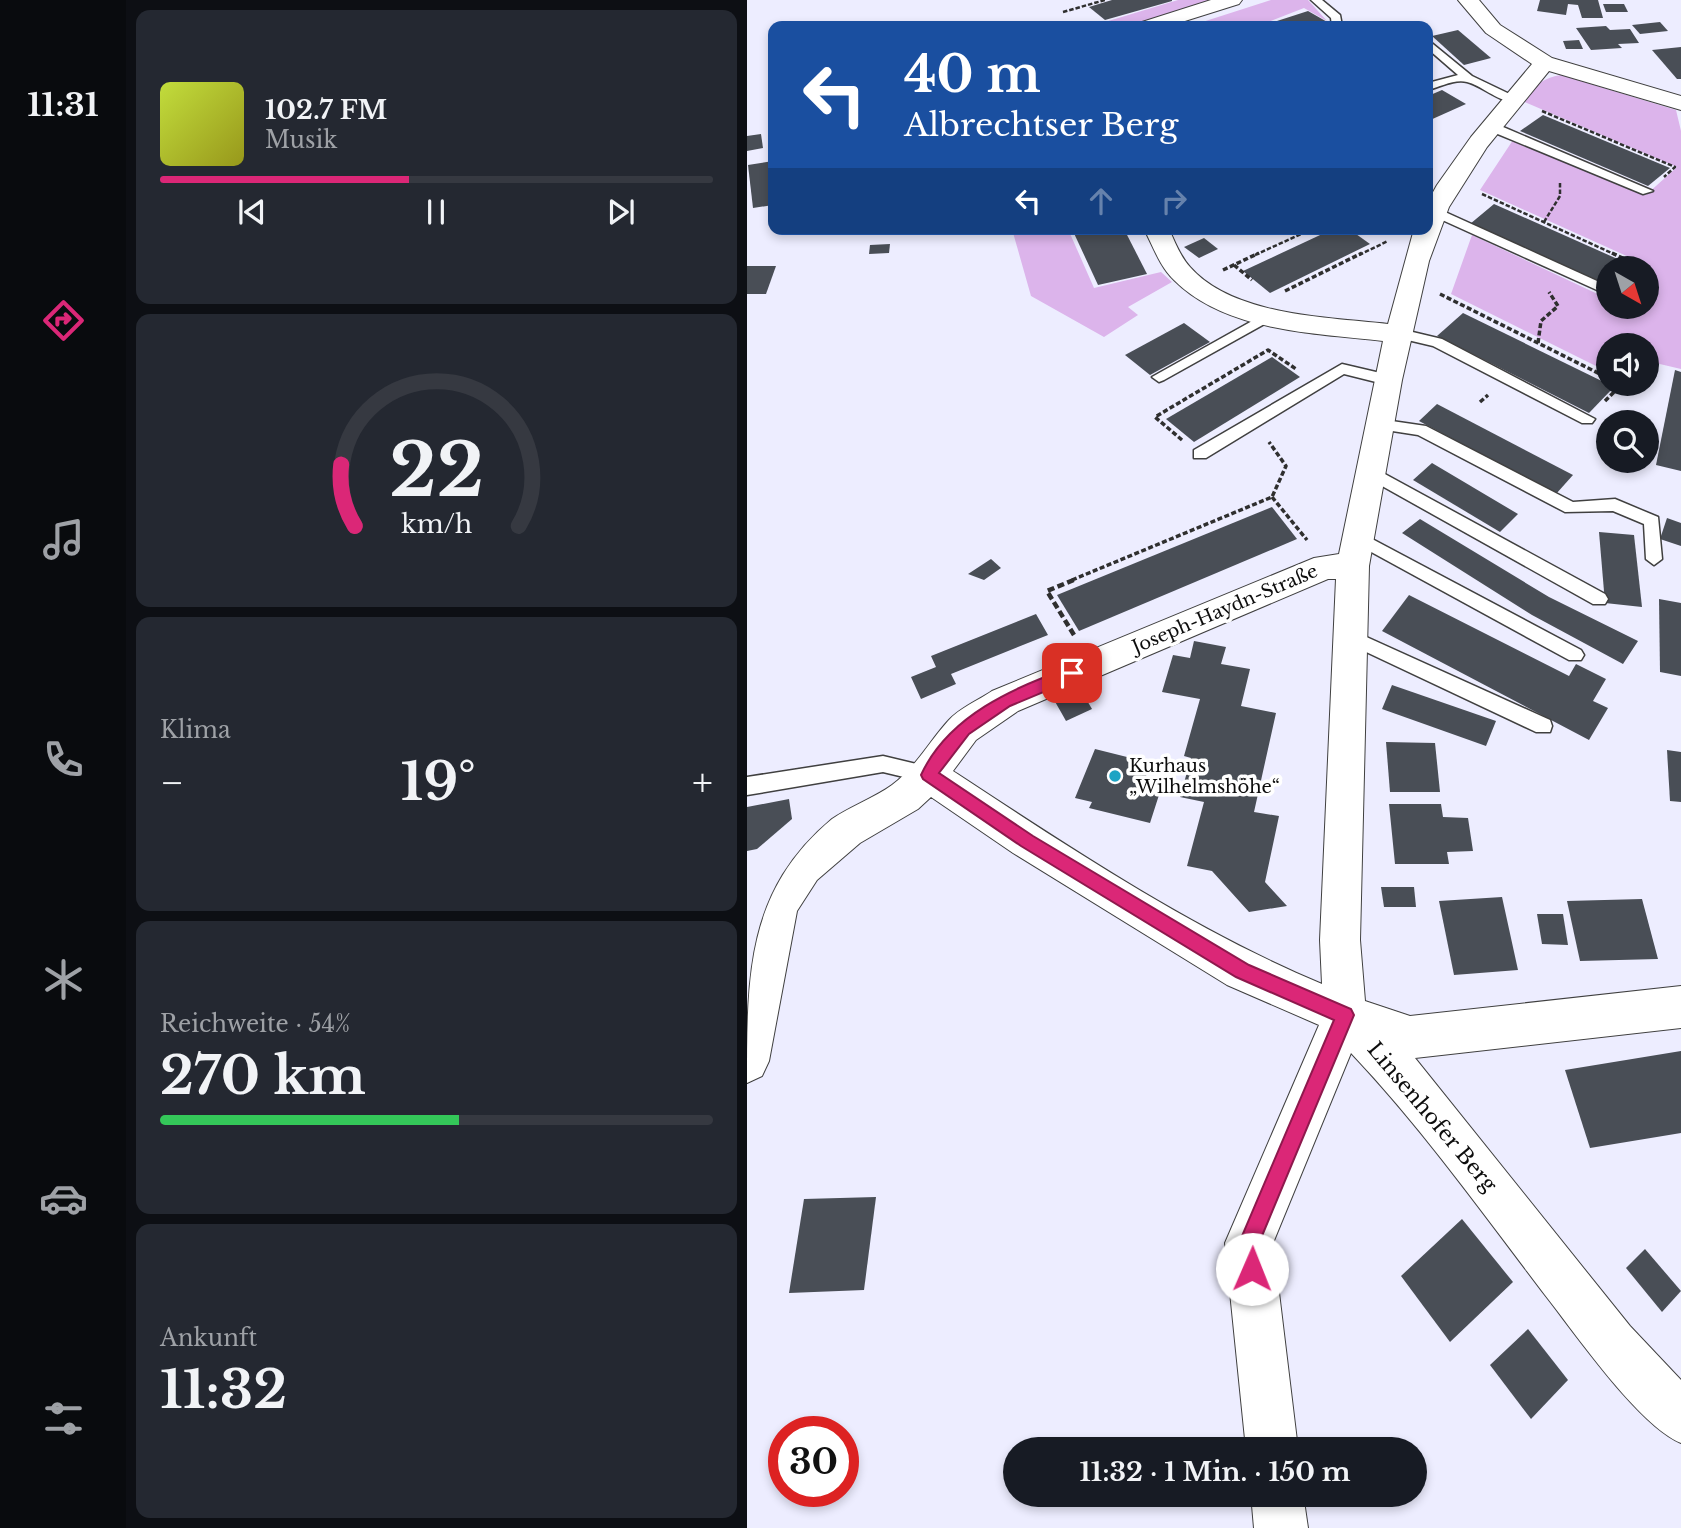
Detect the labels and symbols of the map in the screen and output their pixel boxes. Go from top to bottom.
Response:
north arrow [1596,256,1659,318]
street label: Joseph-Haydn-Straße [1127,560,1321,659]
pin [1042,643,1102,703]
place label: Kurhaus „Wilhelmshöhe“ [1129,755,1280,798]
marker: Kurhaus „Wilhelmshöhe“ [1107,768,1123,784]
street label: Linsenhofer Berg [1362,1037,1503,1198]
position arrow [1215,1232,1289,1306]
speed limit sign: 30 [768,1416,859,1507]

